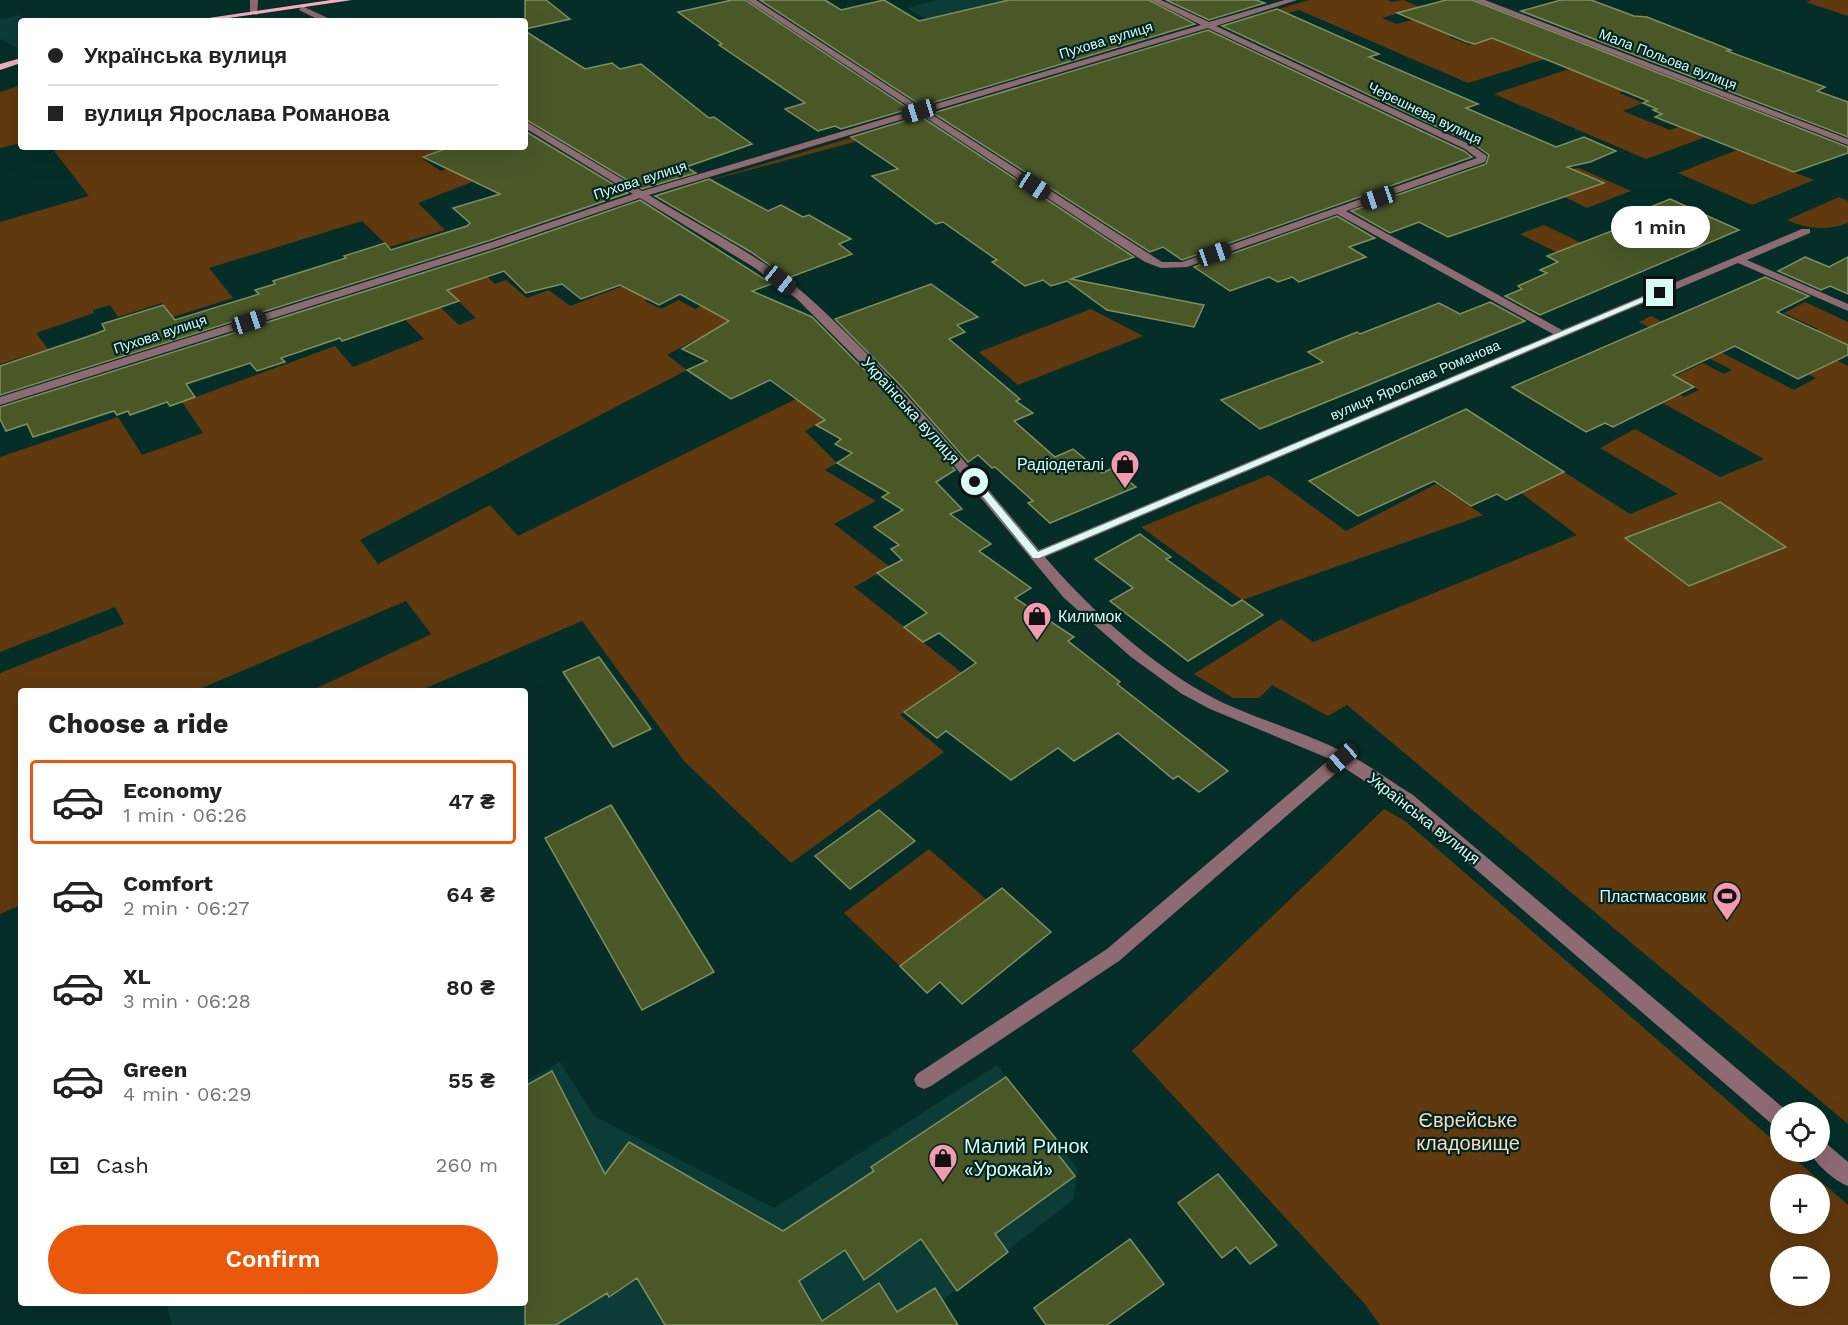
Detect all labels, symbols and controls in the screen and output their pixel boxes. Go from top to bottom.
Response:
street label: Пухова вулиця [1057,18,1155,62]
street label: Мала Польова вулиця [1597,25,1739,93]
text: Українська вулиця [84,43,287,68]
street label: Черешнева вулиця [1365,78,1485,148]
car [899,97,939,125]
text: вулиця Ярослава Романова [84,101,389,126]
street label: Пухова вулиця [591,157,689,203]
car [1014,169,1054,203]
car [1358,184,1398,212]
callout: 1 min [1610,206,1710,248]
text: 1 min [1635,215,1686,239]
car [1194,240,1234,268]
car [760,262,800,298]
route end [1646,279,1673,306]
car [229,308,269,336]
street label: Пухова вулиця [111,311,209,357]
street label: вулиця Ярослава Романова [1328,337,1503,423]
street label: Українська вулиця [858,353,964,468]
shop icon: Радіодеталі [1109,448,1141,490]
place label: Радіодеталі [1017,455,1104,474]
route start [961,468,988,495]
shop icon: Килимок [1021,600,1053,642]
place label: Килимок [1058,607,1122,626]
text: Choose a ride [48,708,228,740]
car [1323,739,1361,777]
street label: Українська вулиця [1364,769,1484,868]
icon: car [51,775,105,829]
text: Economy [123,778,222,803]
text: 47 ₴ [448,789,495,814]
text: 1 min · 06:26 [123,803,247,827]
icon: car [51,868,105,922]
text: Comfort [123,871,213,896]
sports icon: Пластмасовик [1711,880,1743,922]
text: 64 ₴ [446,882,495,907]
place label: Пластмасовик [1600,887,1707,906]
text: 2 min · 06:27 [123,896,249,920]
icon: car [51,961,105,1015]
text: XL [123,964,151,989]
text: 80 ₴ [446,975,495,1000]
text: 3 min · 06:28 [123,989,251,1013]
icon: car [51,1054,105,1108]
text: Green [123,1057,187,1082]
text: 55 ₴ [448,1068,495,1093]
text: 4 min · 06:29 [123,1082,251,1106]
map controls [1770,1102,1830,1306]
button: locate [1770,1102,1830,1162]
park label: Єврейське кладовище [1416,1108,1520,1155]
place label: Малий Ринок «Урожай» [964,1134,1089,1181]
shop icon: Малий Ринок «Урожай» [927,1142,959,1184]
icon: cash [48,1149,81,1182]
text: Cash [96,1153,149,1178]
text: 260 m [436,1153,498,1177]
button: + [1770,1174,1830,1234]
button: Confirm [48,1225,498,1294]
button: − [1770,1246,1830,1306]

